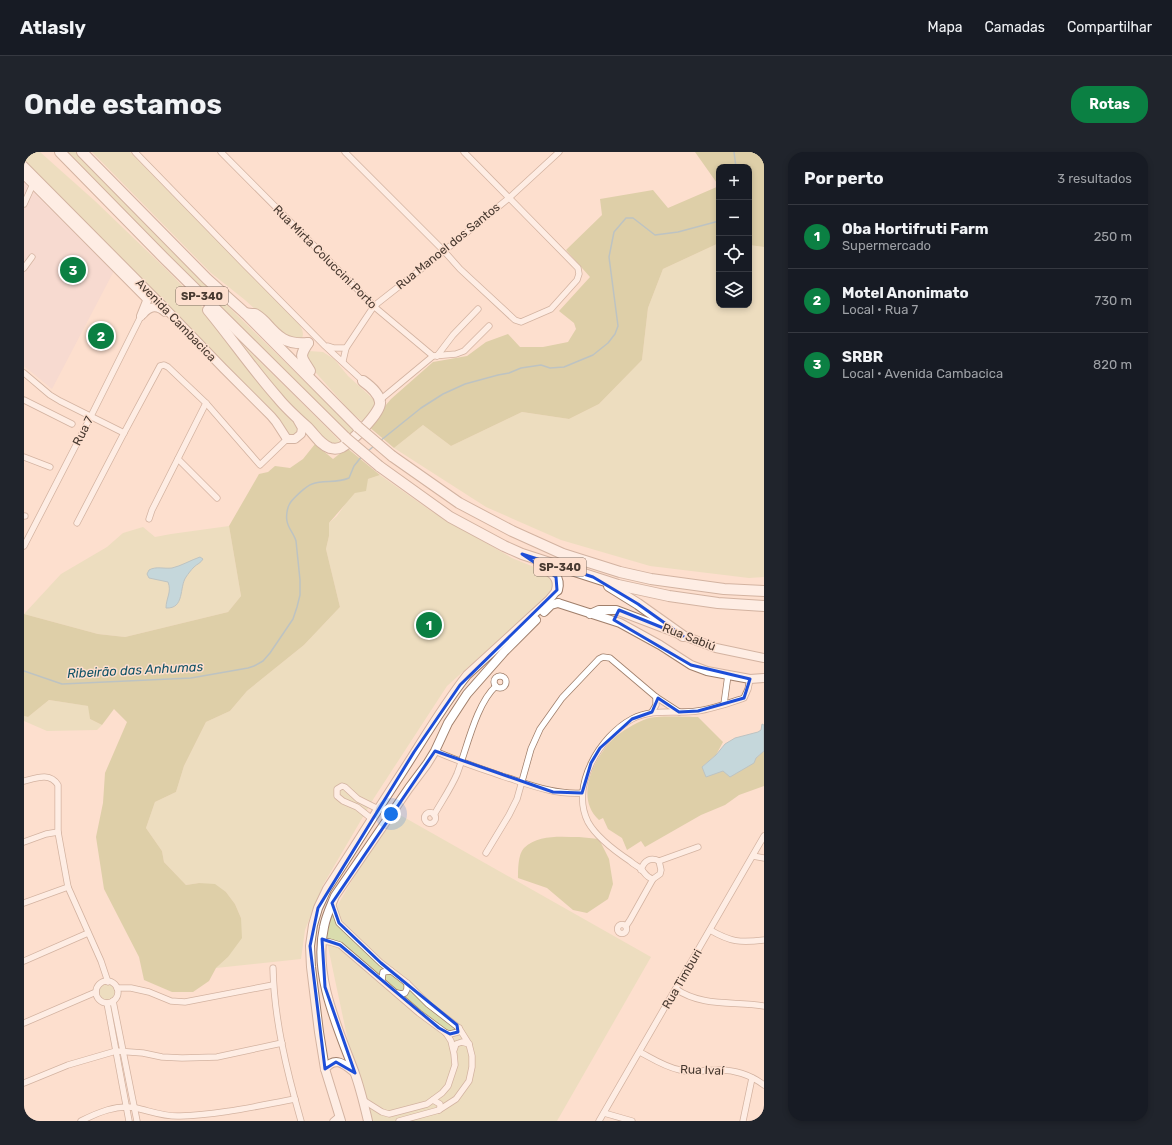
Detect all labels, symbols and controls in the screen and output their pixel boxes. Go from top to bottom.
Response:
text: Atlasly [20,16,86,39]
text: Mapa [928,19,963,36]
text: Camadas [985,19,1045,36]
text: Compartilhar [1067,19,1152,36]
button: Rotas [1071,86,1148,123]
text: Onde estamos [24,88,222,121]
map controls [716,164,752,308]
button: + [716,164,752,200]
text: Por perto [804,168,884,188]
text: 3 resultados [1057,171,1132,186]
street label: Rua Manoel dos Santos [393,200,503,292]
button: − [716,200,752,236]
street label: Rua Mirta Coluccini Porto [270,202,380,312]
text: Oba Hortifruti Farm [842,220,989,238]
text: 1 [814,229,820,244]
text: 250 m [1094,229,1132,244]
button: locate [716,236,752,272]
text: Supermercado [842,238,931,253]
pin: 3 [60,255,86,285]
button: layers [716,272,752,308]
street label: Avenida Cambacica [133,276,219,364]
text: Motel Anonimato [842,284,969,302]
road number: SP-340 [176,287,228,305]
text: 2 [813,293,821,308]
text: 730 m [1095,293,1132,308]
text: Local · Rua 7 [842,302,918,317]
pin: 2 [88,321,114,351]
text: SRBR [842,348,883,366]
text: 3 [813,357,821,372]
text: 820 m [1093,357,1132,372]
text: Local · Avenida Cambacica [842,366,1003,381]
street label: Rua 7 [70,414,96,448]
road number: SP-340 [534,558,586,576]
pin: 1 [416,610,442,640]
street label: Rua Sabiú [660,620,718,654]
water label: Ribeirão das Anhumas [67,659,204,681]
your location [381,804,401,824]
street label: Rua Timburi [659,947,705,1011]
street label: Rua Ivaí [680,1062,725,1078]

